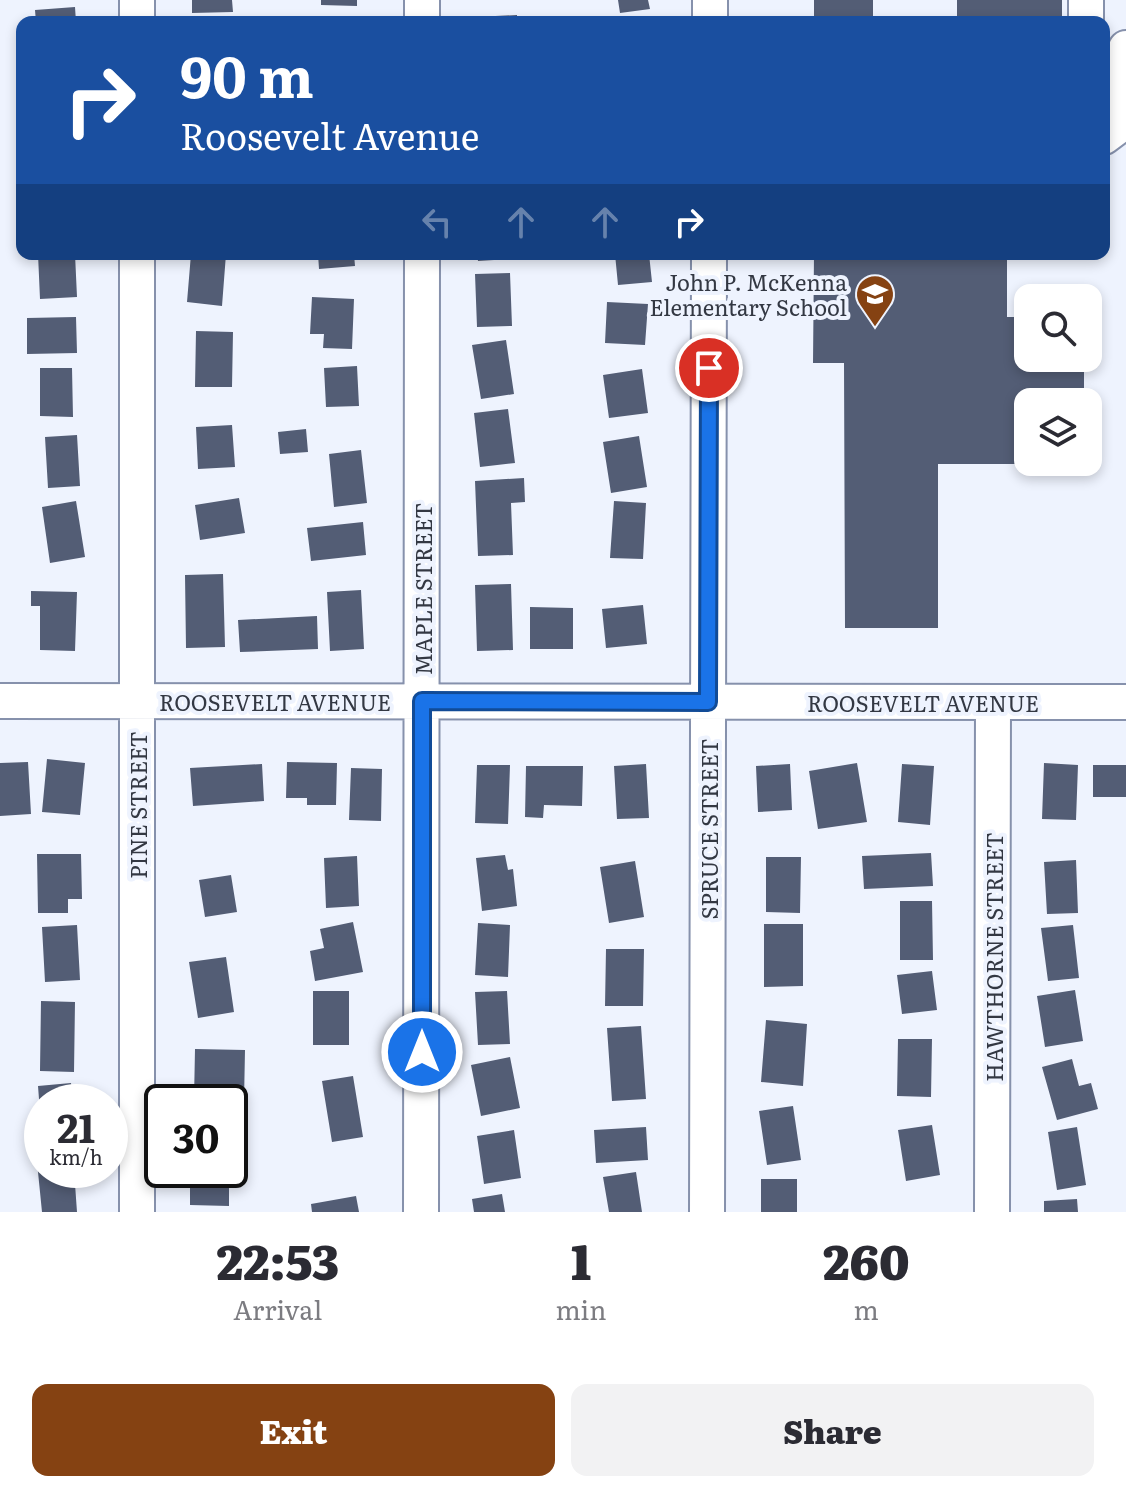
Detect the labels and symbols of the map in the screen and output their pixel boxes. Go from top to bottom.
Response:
place label: John P. McKenna Elementary School [649,265,847,323]
school or university icon: John P. McKenna Elementary School [854,273,896,328]
pin [675,334,743,402]
street label: MAPLE STREET [406,503,439,675]
street label: ROOSEVELT AVENUE [159,685,391,718]
street label: ROOSEVELT AVENUE [807,686,1039,719]
street label: PINE STREET [121,731,154,879]
street label: SPRUCE STREET [692,738,725,920]
street label: HAWTHORNE STREET [977,832,1010,1082]
position arrow [380,1010,464,1094]
speed limit sign: 30 [144,1084,248,1188]

